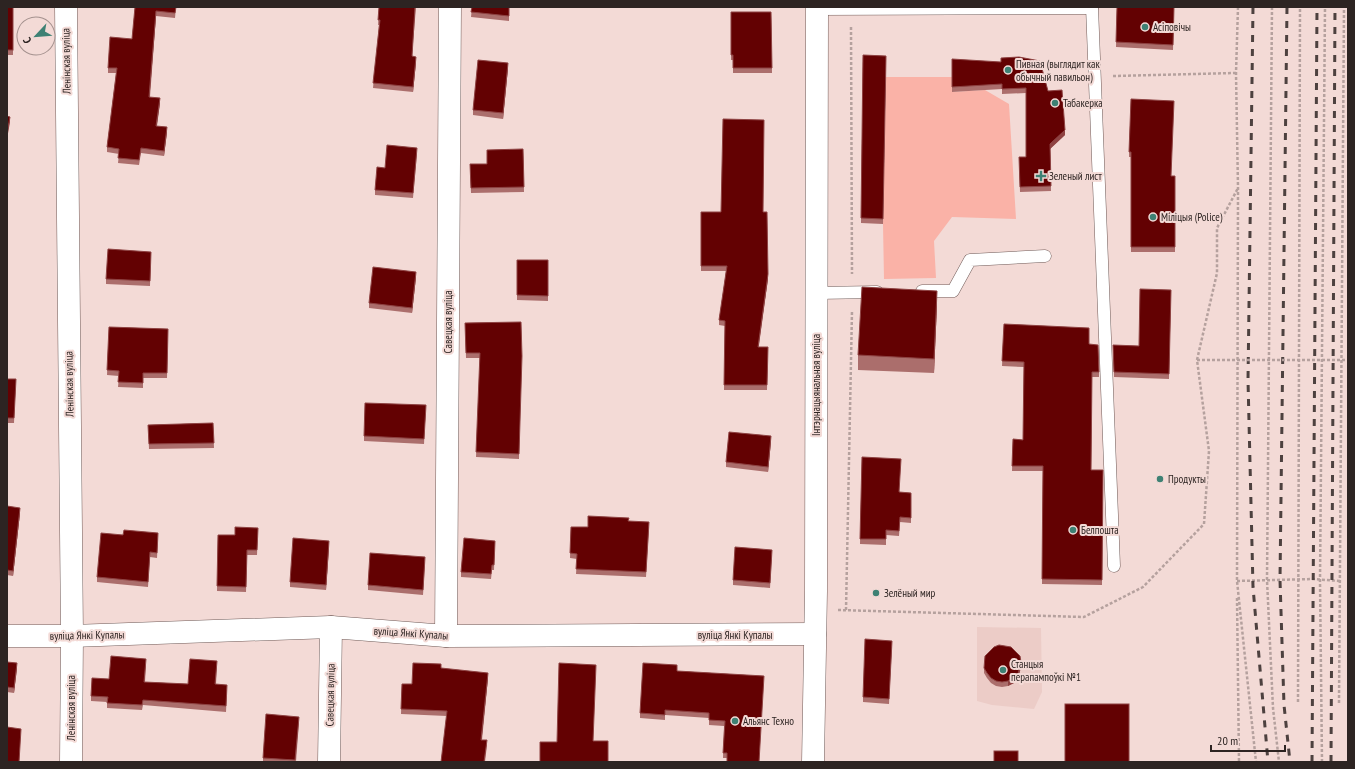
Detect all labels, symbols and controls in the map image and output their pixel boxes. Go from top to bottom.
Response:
north arrow [16,16,56,56]
place label: Асіповічы [1153,20,1191,34]
marker: Асіповічы [1140,22,1150,32]
street label: Ленінская вуліца [58,28,74,95]
text: С [20,35,34,46]
place label: Пивная (выглядит как обычный павильон) [1016,57,1100,84]
marker: Пивная (выглядит как обычный павильон) [1003,65,1013,75]
place label: Табакерка [1063,96,1103,110]
marker: Табакерка [1050,98,1060,108]
place label: Зеленый лист [1049,169,1102,183]
marker: Зеленый лист [1036,171,1046,181]
place label: Міліцыя (Police) [1161,210,1223,224]
marker: Міліцыя (Police) [1148,212,1158,222]
street label: Савецкая вуліца [441,290,455,354]
street label: Інтэрнацыянальная вуліца [809,334,823,436]
street label: Ленінская вуліца [61,351,77,418]
place label: Продукты [1168,472,1206,486]
marker: Продукты [1155,474,1165,484]
place label: Белпошта [1081,523,1119,537]
marker: Белпошта [1068,525,1078,535]
place label: Зелёный мир [884,586,936,600]
marker: Зелёный мир [871,588,881,598]
street label: вуліца Янкі Купалы [373,623,449,643]
street label: вуліца Янкі Купалы [50,627,125,643]
street label: вуліца Янкі Купалы [698,628,772,642]
place label: Станцыя перапампоўкі №1 [1011,657,1081,684]
street label: Савецкая вуліца [322,663,338,727]
marker: Станцыя перапампоўкі №1 [998,665,1008,675]
street label: Ленінская вуліца [64,675,78,742]
place label: Альянс Техно [743,714,794,728]
marker: Альянс Техно [730,716,740,726]
scale bar [1211,727,1285,753]
text: 20 m [1217,733,1238,748]

